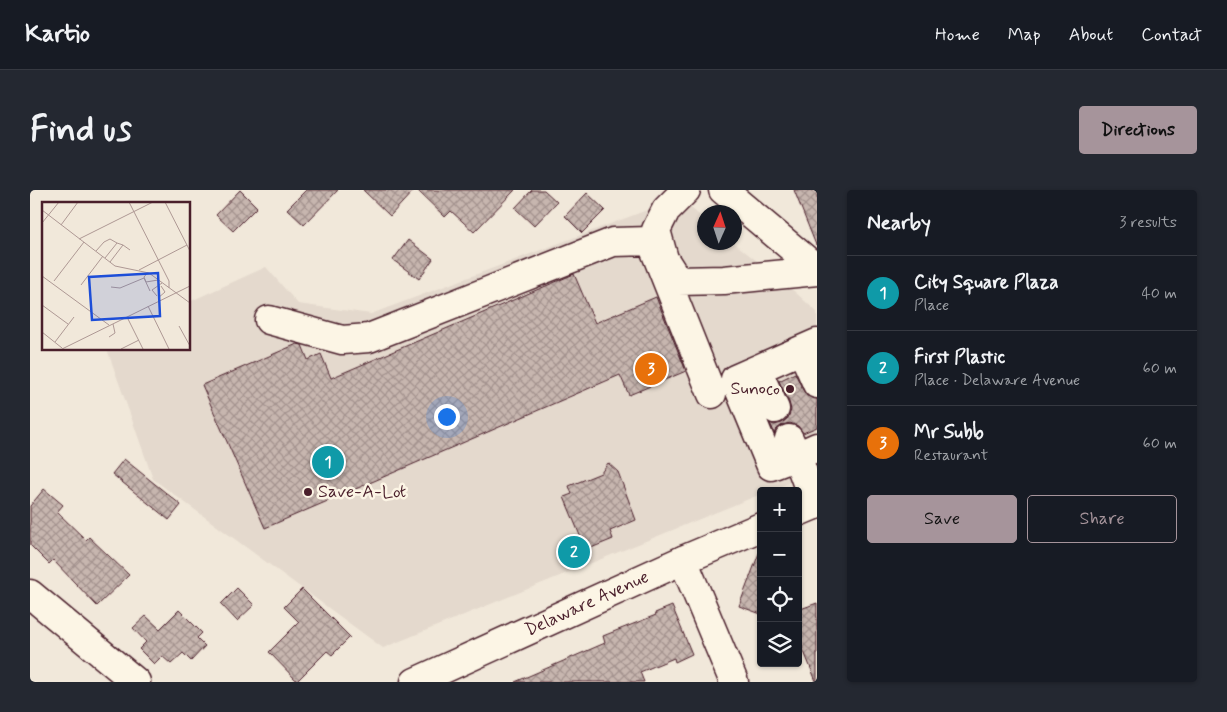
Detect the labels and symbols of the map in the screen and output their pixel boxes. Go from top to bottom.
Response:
inset map [42,202,190,350]
north arrow [697,205,742,250]
pin: 3 [635,350,667,388]
place label: Sunoco [731,377,780,401]
marker: Sunoco [784,383,796,395]
your location [434,404,460,430]
pin: 1 [312,443,344,481]
place label: Save-A-Lot [318,480,407,504]
marker: Save-A-Lot [302,486,314,498]
pin: 2 [558,533,590,571]
street label: Delaware Avenue [521,565,653,642]

